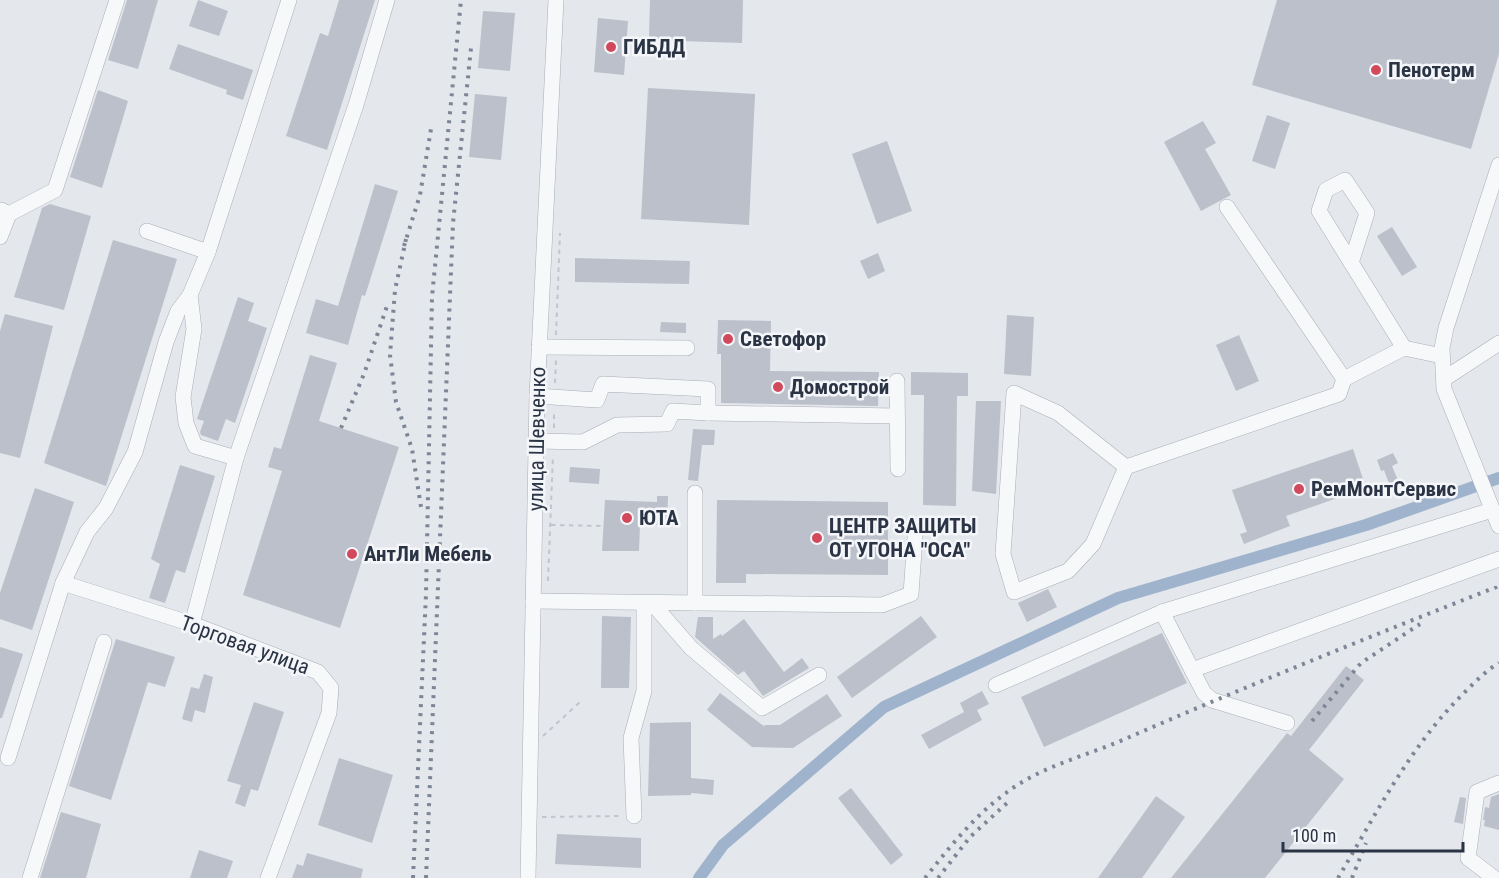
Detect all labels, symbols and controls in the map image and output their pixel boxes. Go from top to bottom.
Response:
place label: ГИБДД [623,35,685,59]
marker: ГИБДД [604,40,618,54]
place label: Пенотерм [1388,58,1475,82]
marker: Пенотерм [1369,63,1383,77]
place label: Светофор [740,327,826,351]
marker: Светофор [721,332,735,346]
street label: улица Шевченко [524,367,550,511]
place label: Домострой [790,375,889,399]
marker: Домострой [771,380,785,394]
place label: РемМонтСервис [1311,477,1457,501]
marker: РемМонтСервис [1292,482,1306,496]
place label: ЮТА [639,506,679,530]
marker: ЮТА [620,511,634,525]
place label: ЦЕНТР ЗАЩИТЫ ОТ УГОНА "ОСА" [829,514,977,562]
marker: ЦЕНТР ЗАЩИТЫ ОТ УГОНА "ОСА" [810,531,824,545]
place label: АнтЛи Мебель [364,542,492,566]
marker: АнтЛи Мебель [345,547,359,561]
street label: Торговая улица [177,611,313,679]
scale bar [1283,815,1463,853]
text: 100 m [1292,825,1336,846]

